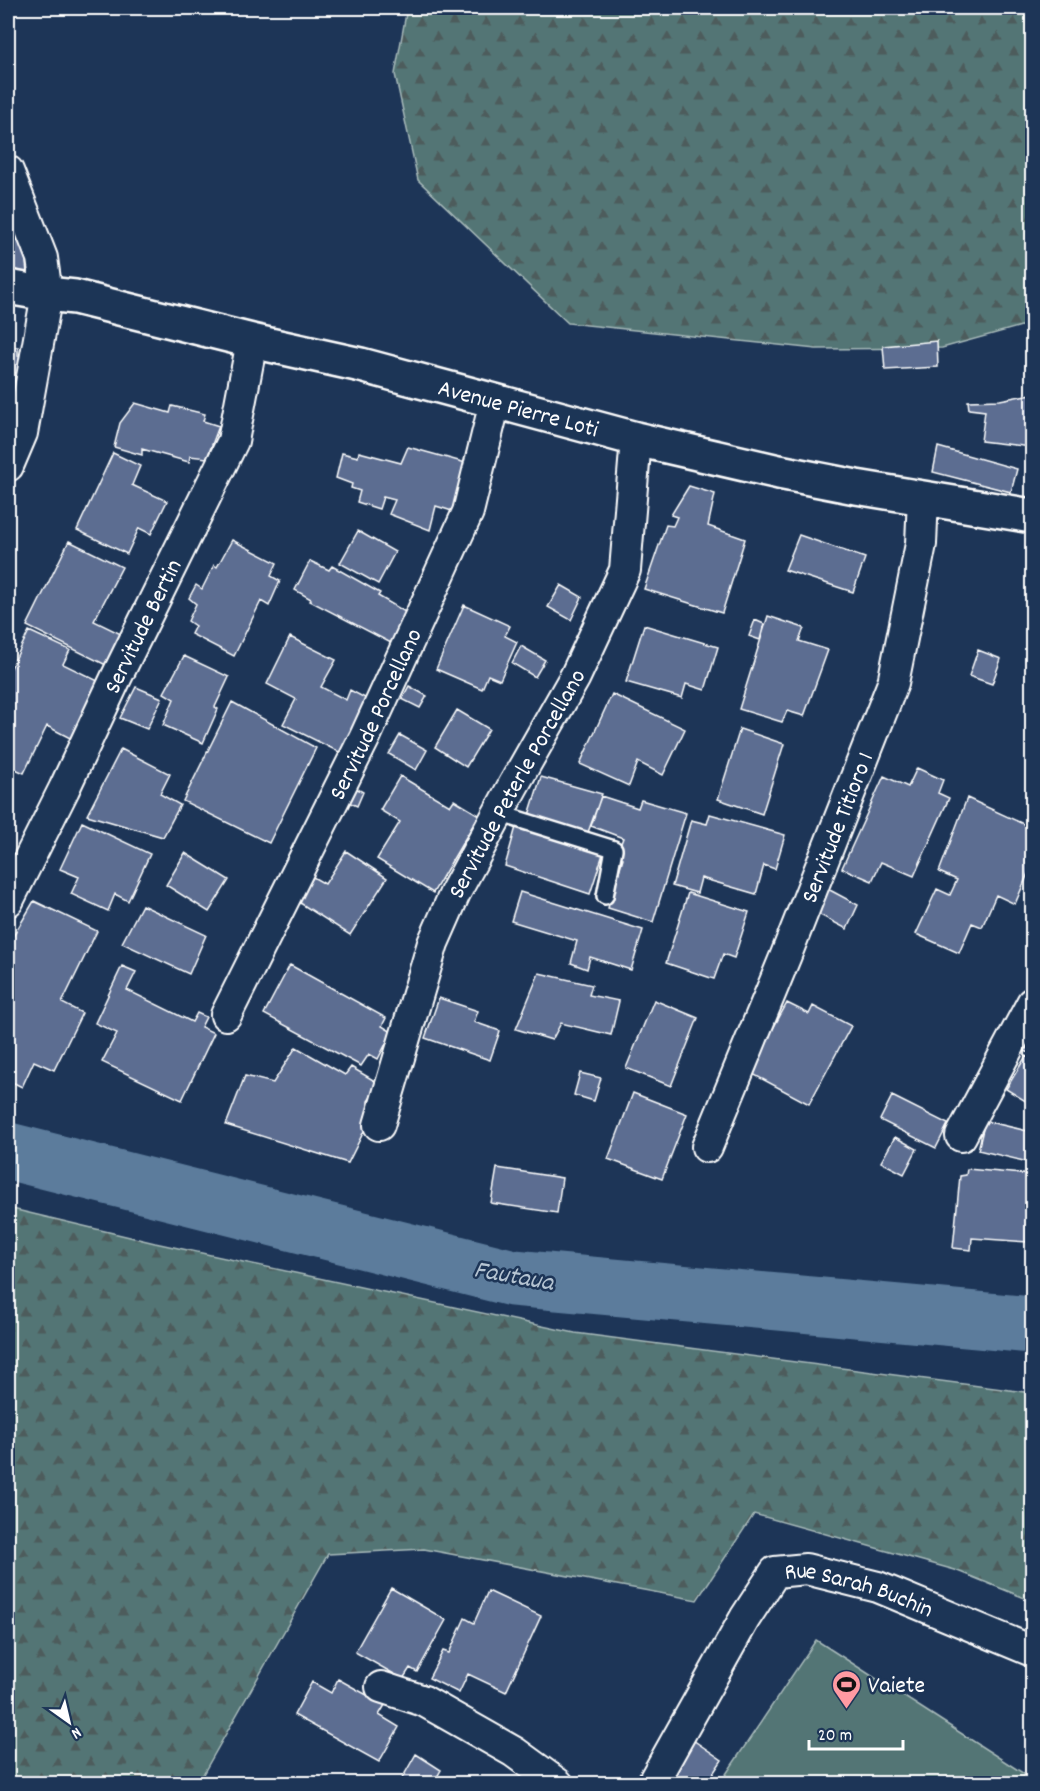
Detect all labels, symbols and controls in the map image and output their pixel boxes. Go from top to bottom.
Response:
street label: Avenue Pierre Loti [434,372,602,448]
street label: Servitude Bertin [97,554,192,700]
street label: Servitude Porcellano [322,624,432,807]
street label: Servitude Peterle Porcellano [441,664,596,905]
street label: Servitude Titioro 1 [794,748,884,909]
water label: Fautaua [471,1252,558,1303]
street label: Rue Sarah Buchin [783,1555,938,1628]
sports icon: Vaiete [831,1668,863,1710]
place label: Vaiete [868,1670,925,1704]
north arrow [39,1692,99,1752]
scale bar [809,1713,904,1751]
text: N [66,1721,86,1744]
text: 20 m [818,1724,852,1749]

